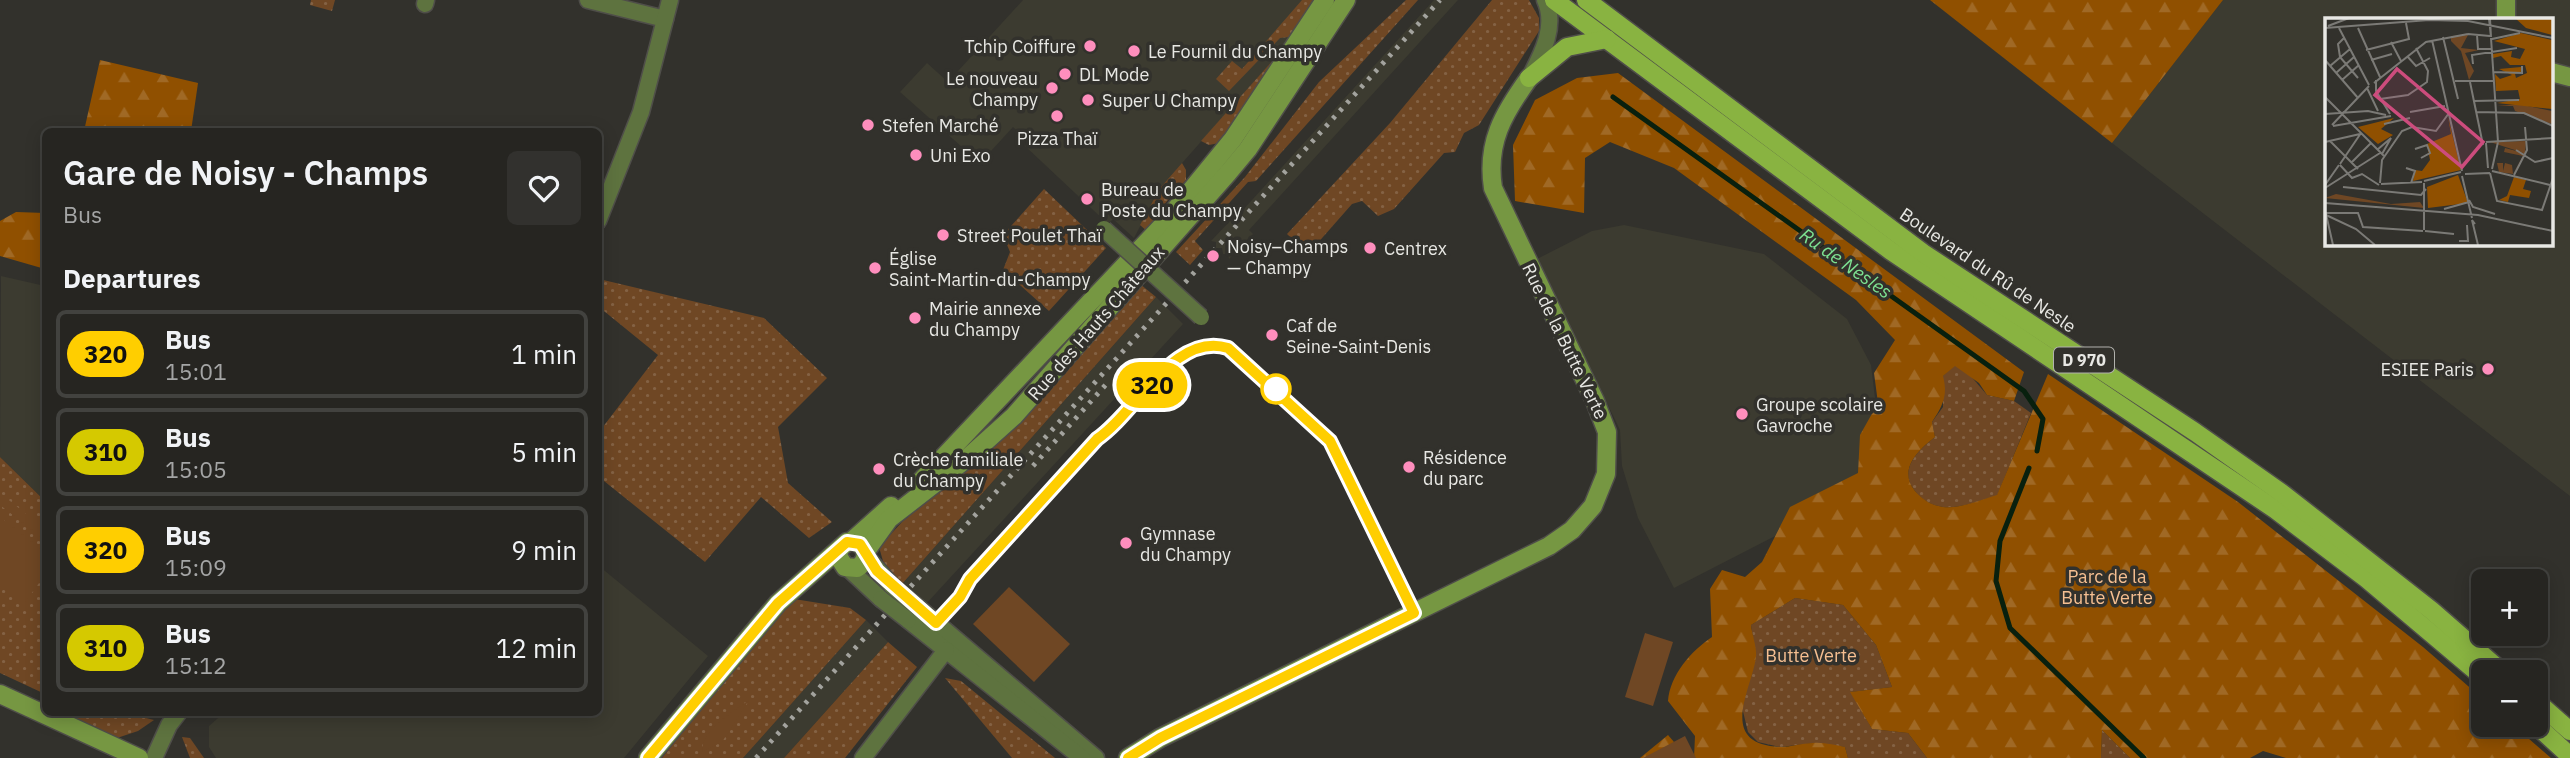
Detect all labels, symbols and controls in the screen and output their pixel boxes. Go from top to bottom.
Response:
inset map [2325,18,2552,245]
place label: Tchip Coiffure [964,35,1076,58]
marker: Tchip Coiffure [1082,38,1098,54]
place label: Le Fournil du Champy [1148,40,1322,63]
marker: Le Fournil du Champy [1126,43,1142,59]
place label: DL Mode [1079,63,1149,86]
marker: DL Mode [1057,66,1073,82]
place label: Le nouveau Champy [946,67,1038,111]
marker: Le nouveau Champy [1044,80,1060,96]
place label: Super U Champy [1102,89,1236,112]
marker: Super U Champy [1080,92,1096,108]
marker: Pizza Thaï [1049,108,1065,124]
place label: Stefen Marché [882,114,999,137]
marker: Stefen Marché [860,117,876,133]
place label: Pizza Thaï [1017,127,1098,150]
place label: Uni Exo [930,144,991,167]
marker: Uni Exo [908,147,924,163]
text: Gare de Noisy - Champs [63,151,428,194]
button: heart [507,151,581,225]
place label: Bureau de Poste du Champy [1101,178,1242,222]
marker: Bureau de Poste du Champy [1079,191,1095,207]
text: Bus [63,199,102,229]
street label: Boulevard du Rû de Nesle [1895,202,2081,338]
water label: Ru de Nesles [1795,222,1897,304]
place label: Street Poulet Thaï [957,224,1102,247]
marker: Street Poulet Thaï [935,227,951,243]
place label: Noisy–Champs — Champy [1227,235,1348,279]
place label: Centrex [1384,237,1447,260]
marker: Centrex [1362,240,1378,256]
street label: Rue des Hauts Châteaux [1023,241,1169,405]
place label: Église Saint-Martin-du-Champy [889,247,1090,291]
marker: Noisy–Champs — Champy [1205,248,1221,264]
street label: Rue de la Butte Verte [1517,259,1613,423]
marker: Église Saint-Martin-du-Champy [867,260,883,276]
text: Departures [63,261,201,295]
place label: Mairie annexe du Champy [929,297,1042,341]
marker: Mairie annexe du Champy [907,310,923,326]
place label: Caf de Seine-Saint-Denis [1286,314,1431,358]
text: Bus [165,322,211,356]
marker: Caf de Seine-Saint-Denis [1264,327,1280,343]
text: 1 min [511,337,577,371]
text: 320 [84,338,127,370]
road number: D 970 [2054,348,2114,372]
text: 15:01 [165,356,227,386]
place label: ESIEE Paris [2380,358,2474,381]
marker: ESIEE Paris [2480,361,2496,377]
line badge: 320 [1112,362,1192,408]
text: 320 [1130,369,1174,401]
unlabelled marker [1261,374,1291,404]
place label: Groupe scolaire Gavroche [1756,393,1883,437]
marker: Groupe scolaire Gavroche [1734,406,1750,422]
text: Bus [165,420,211,454]
text: 5 min [511,435,577,469]
text: 310 [84,436,127,468]
place label: Résidence du parc [1423,446,1507,490]
place label: Crèche familiale du Champy [893,448,1024,492]
text: 15:05 [165,454,227,484]
marker: Résidence du parc [1401,459,1417,475]
marker: Crèche familiale du Champy [871,461,887,477]
text: Bus [165,518,211,552]
place label: Gymnase du Champy [1140,522,1231,566]
text: 9 min [511,533,577,567]
text: 320 [84,534,127,566]
marker: Gymnase du Champy [1118,535,1134,551]
text: 15:09 [165,552,227,582]
park label: Parc de la Butte Verte [2061,565,2153,609]
map controls [2471,569,2548,737]
button: + [2471,569,2548,646]
text: Bus [165,616,211,650]
text: 12 min [496,631,577,665]
text: 310 [84,632,127,664]
park label: Butte Verte [1765,644,1857,667]
text: 15:12 [165,650,227,680]
button: − [2471,660,2548,737]

